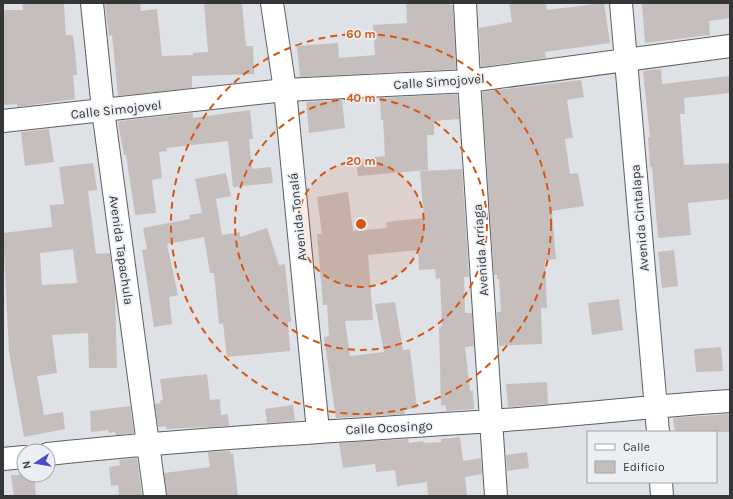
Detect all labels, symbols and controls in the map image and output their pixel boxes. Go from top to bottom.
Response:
text: 60 m [346,27,376,41]
street label: Calle Simojovel [393,71,485,92]
text: 40 m [346,91,376,105]
street label: Calle Simojovel [70,97,162,122]
text: 20 m [346,154,376,168]
street label: Avenida Cintalapa [627,164,652,272]
street label: Avenida Tonalá [285,172,310,262]
street label: Avenida Tapachula [106,194,137,306]
street label: Avenida Arriaga [470,203,491,297]
centre of rings [354,217,368,231]
street label: Calle Ocosingo [345,418,433,437]
legend [587,431,717,483]
text: Calle [623,440,650,454]
north arrow [16,443,56,483]
text: N [20,460,34,470]
text: Edificio [623,460,664,474]

